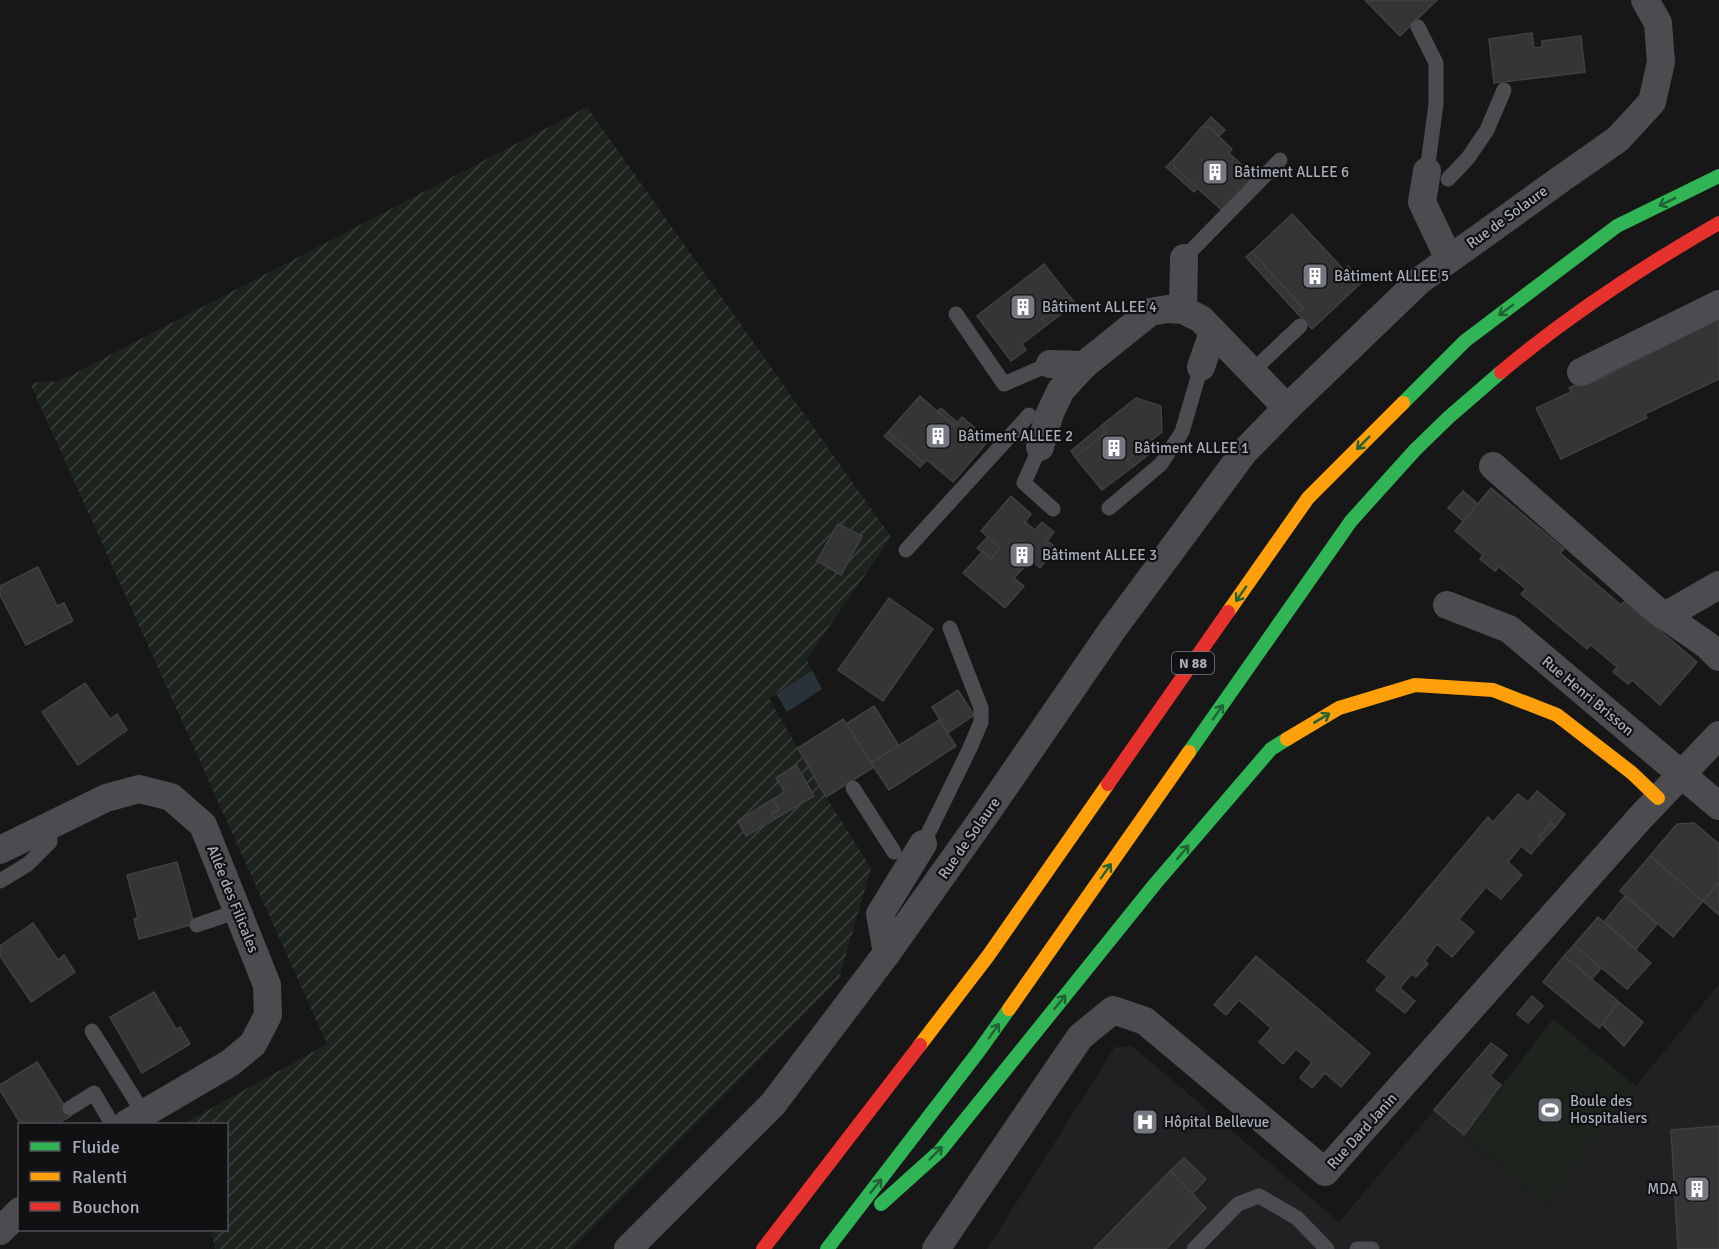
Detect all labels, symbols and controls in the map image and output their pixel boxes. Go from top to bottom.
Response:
building icon: Bâtiment ALLEE 6 [1200,157,1230,187]
place label: Bâtiment ALLEE 6 [1234,163,1349,181]
street label: Rue de Solaure [1463,182,1551,252]
one-way arrow [1658,196,1676,208]
building icon: Bâtiment ALLEE 5 [1300,261,1330,291]
place label: Bâtiment ALLEE 5 [1334,267,1449,285]
building icon: Bâtiment ALLEE 4 [1008,292,1038,322]
place label: Bâtiment ALLEE 4 [1042,298,1157,316]
one-way arrow [1498,304,1514,317]
building icon: Bâtiment ALLEE 2 [923,421,953,451]
place label: Bâtiment ALLEE 2 [958,427,1073,445]
building icon: Bâtiment ALLEE 1 [1099,433,1129,463]
one-way arrow [1356,435,1371,450]
place label: Bâtiment ALLEE 1 [1134,439,1249,457]
building icon: Bâtiment ALLEE 3 [1007,540,1037,570]
place label: Bâtiment ALLEE 3 [1042,546,1157,564]
one-way arrow [1235,585,1247,602]
road number: N 88 [1172,652,1214,674]
street label: Rue Henri Brisson [1538,652,1638,740]
one-way arrow [1212,704,1224,720]
one-way arrow [1313,711,1330,723]
street label: Rue de Solaure [934,794,1004,882]
street label: Allée des Filicales [203,843,263,956]
one-way arrow [1176,845,1190,860]
one-way arrow [1100,864,1112,880]
one-way arrow [1053,995,1066,1011]
one-way arrow [988,1023,1000,1039]
street label: Rue Dard Janin [1323,1089,1401,1173]
place label: Boule des Hospitaliers [1570,1092,1648,1127]
sports icon: Boule des Hospitaliers [1535,1095,1565,1125]
hospital icon: Hôpital Bellevue [1130,1107,1160,1137]
place label: Hôpital Bellevue [1164,1113,1269,1131]
legend [18,1123,228,1231]
text: Fluide [72,1136,120,1158]
one-way arrow [929,1146,943,1161]
text: Ralenti [72,1166,127,1188]
building icon: MDA [1682,1174,1712,1204]
one-way arrow [869,1178,882,1194]
place label: MDA [1647,1180,1678,1198]
text: Bouchon [72,1196,140,1218]

